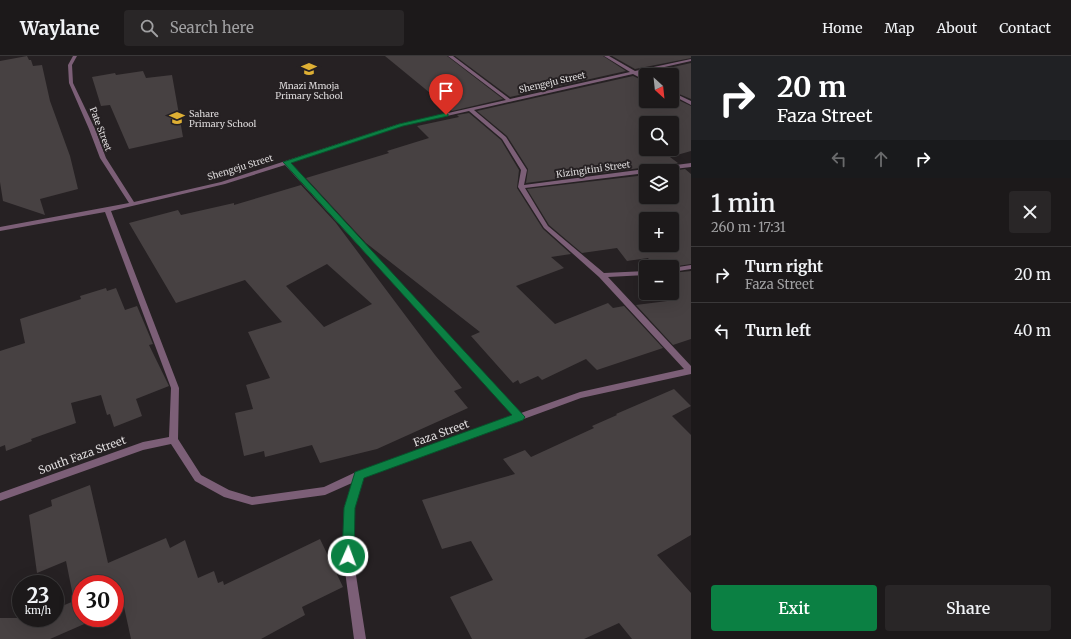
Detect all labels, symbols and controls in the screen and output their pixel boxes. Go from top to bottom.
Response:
search box [124,10,404,46]
text: Waylane [20,16,100,40]
icon: search [138,17,160,39]
text: Search here [170,18,254,37]
text: Home [822,19,863,37]
text: Map [885,19,914,37]
text: About [936,19,977,37]
text: Contact [999,19,1051,37]
school or university icon: Mnazi Mmoja Primary School [300,60,318,78]
north arrow [639,68,679,108]
map controls [639,68,679,300]
street label: Shengeju Street [518,69,587,95]
text: 20 m [777,69,846,105]
icon: right [711,72,763,124]
pin [429,74,463,115]
place label: Mnazi Mmoja Primary School [275,80,343,101]
icon: arrive [435,80,457,102]
text: Faza Street [777,104,873,127]
street label: Pate Street [88,105,115,153]
place label: Sahare Primary School [189,108,257,129]
school or university icon: Sahare Primary School [168,109,186,127]
button: search [639,116,679,156]
icon: left [828,148,850,170]
icon: ahead [870,148,892,170]
icon: right [912,148,934,170]
street label: Shengeju Street [206,152,275,182]
street label: Kizingitini Street [555,158,631,180]
button: layers [639,164,679,204]
text: 1 min [711,188,776,219]
button: close [1009,191,1051,233]
button: + [639,212,679,252]
text: 260 m · 17:31 [711,219,786,236]
text: Turn right [745,257,823,276]
button: − [639,260,679,300]
icon: right [711,264,733,286]
text: 20 m [1014,265,1051,284]
text: Faza Street [745,276,814,293]
icon: left [711,320,733,342]
text: Turn left [745,321,811,340]
text: 40 m [1014,321,1051,340]
street label: Faza Street [411,416,471,450]
street label: South Faza Street [36,432,128,477]
position arrow [327,535,369,577]
speed limit sign: 30 [72,575,124,627]
text: 23 [27,583,49,608]
button: Exit [711,585,877,631]
button: Share [885,585,1051,631]
text: km/h [25,604,51,617]

